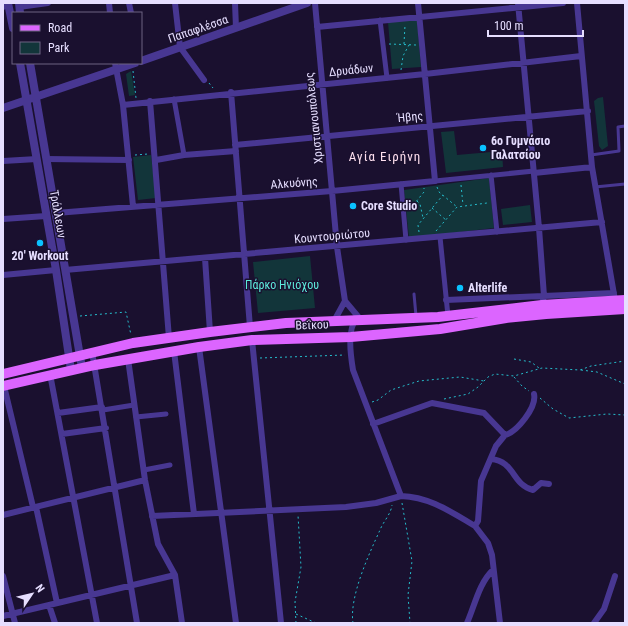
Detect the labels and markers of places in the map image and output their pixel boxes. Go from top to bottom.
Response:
place label: 6ο Γυμνάσιο Γαλατσίου [491,134,550,162]
marker: 6ο Γυμνάσιο Γαλατσίου [478,143,488,153]
place label: Core Studio [361,199,417,213]
marker: Core Studio [348,201,358,211]
marker: 20' Workout [35,238,45,248]
place label: 20' Workout [12,249,69,263]
place label: Alterlife [468,281,507,295]
marker: Alterlife [455,283,465,293]

